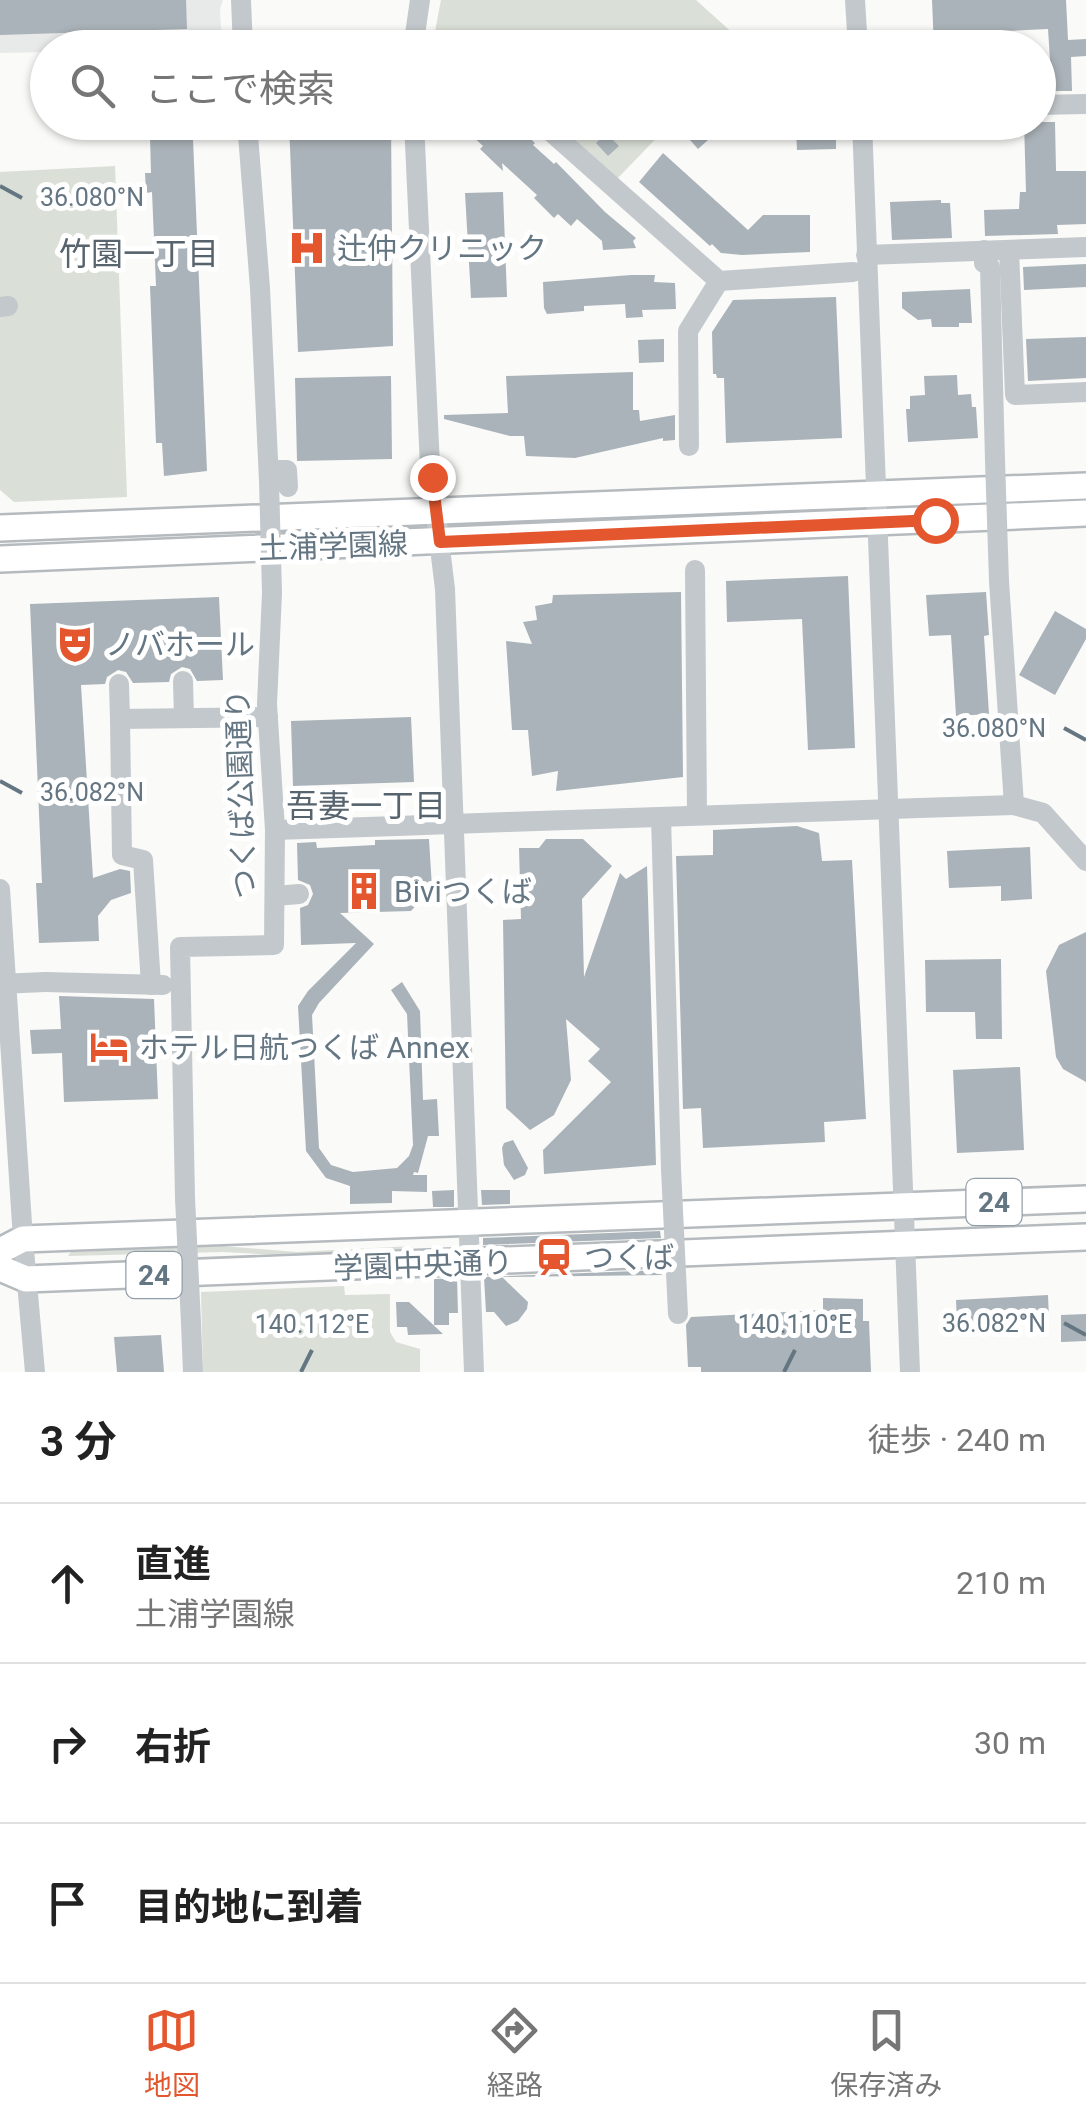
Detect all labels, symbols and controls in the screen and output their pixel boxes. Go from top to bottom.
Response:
search box [30,30,1056,140]
icon: search [65,58,120,113]
text: ここで検索 [145,67,335,111]
text: 36.080°N [40,183,144,212]
hospital icon: 辻仲クリニック [286,227,328,269]
place label: 辻仲クリニック [337,231,547,266]
district label: 竹園一丁目 [59,235,219,273]
route end [410,455,456,501]
route start [913,498,959,544]
street label: 土浦学園線 [257,526,409,566]
theatre icon: ノバホール [54,623,96,665]
place label: ノバホール [105,627,255,662]
street label: つくば公園通り [220,688,262,900]
text: 36.080°N [942,714,1046,743]
text: 36.082°N [40,778,144,807]
district label: 吾妻一丁目 [286,787,446,825]
building icon: Biviつくば [343,870,385,912]
place label: Biviつくば [394,874,532,909]
hotel icon: ホテル日航つくば Annex [88,1026,130,1068]
place label: ホテル日航つくば Annex [139,1030,470,1065]
road number: 24 [966,1179,1022,1225]
station icon: つくば [533,1236,575,1278]
place label: つくば [584,1240,674,1275]
street label: 学園中央通り [332,1244,514,1286]
road number: 24 [126,1252,182,1298]
text: 36.082°N [942,1309,1046,1338]
text: 140.112°E [255,1310,369,1339]
text: 140.110°E [738,1310,852,1339]
text: 3 分 [40,1417,117,1466]
text: 徒歩 · 240 m [868,1421,1046,1459]
text: 直進 [135,1542,211,1586]
icon: ahead [40,1556,95,1611]
text: 210 m [956,1564,1046,1602]
text: 土浦学園線 [135,1595,295,1633]
icon: right [40,1716,95,1771]
text: 30 m [974,1724,1046,1762]
text: 右折 [135,1725,211,1769]
icon: arrive [40,1876,95,1931]
text: 目的地に到着 [135,1885,363,1929]
tab: 地図 [144,2003,200,2103]
tab: 経路 [487,2003,543,2103]
tab: 保存済み [830,2003,942,2103]

